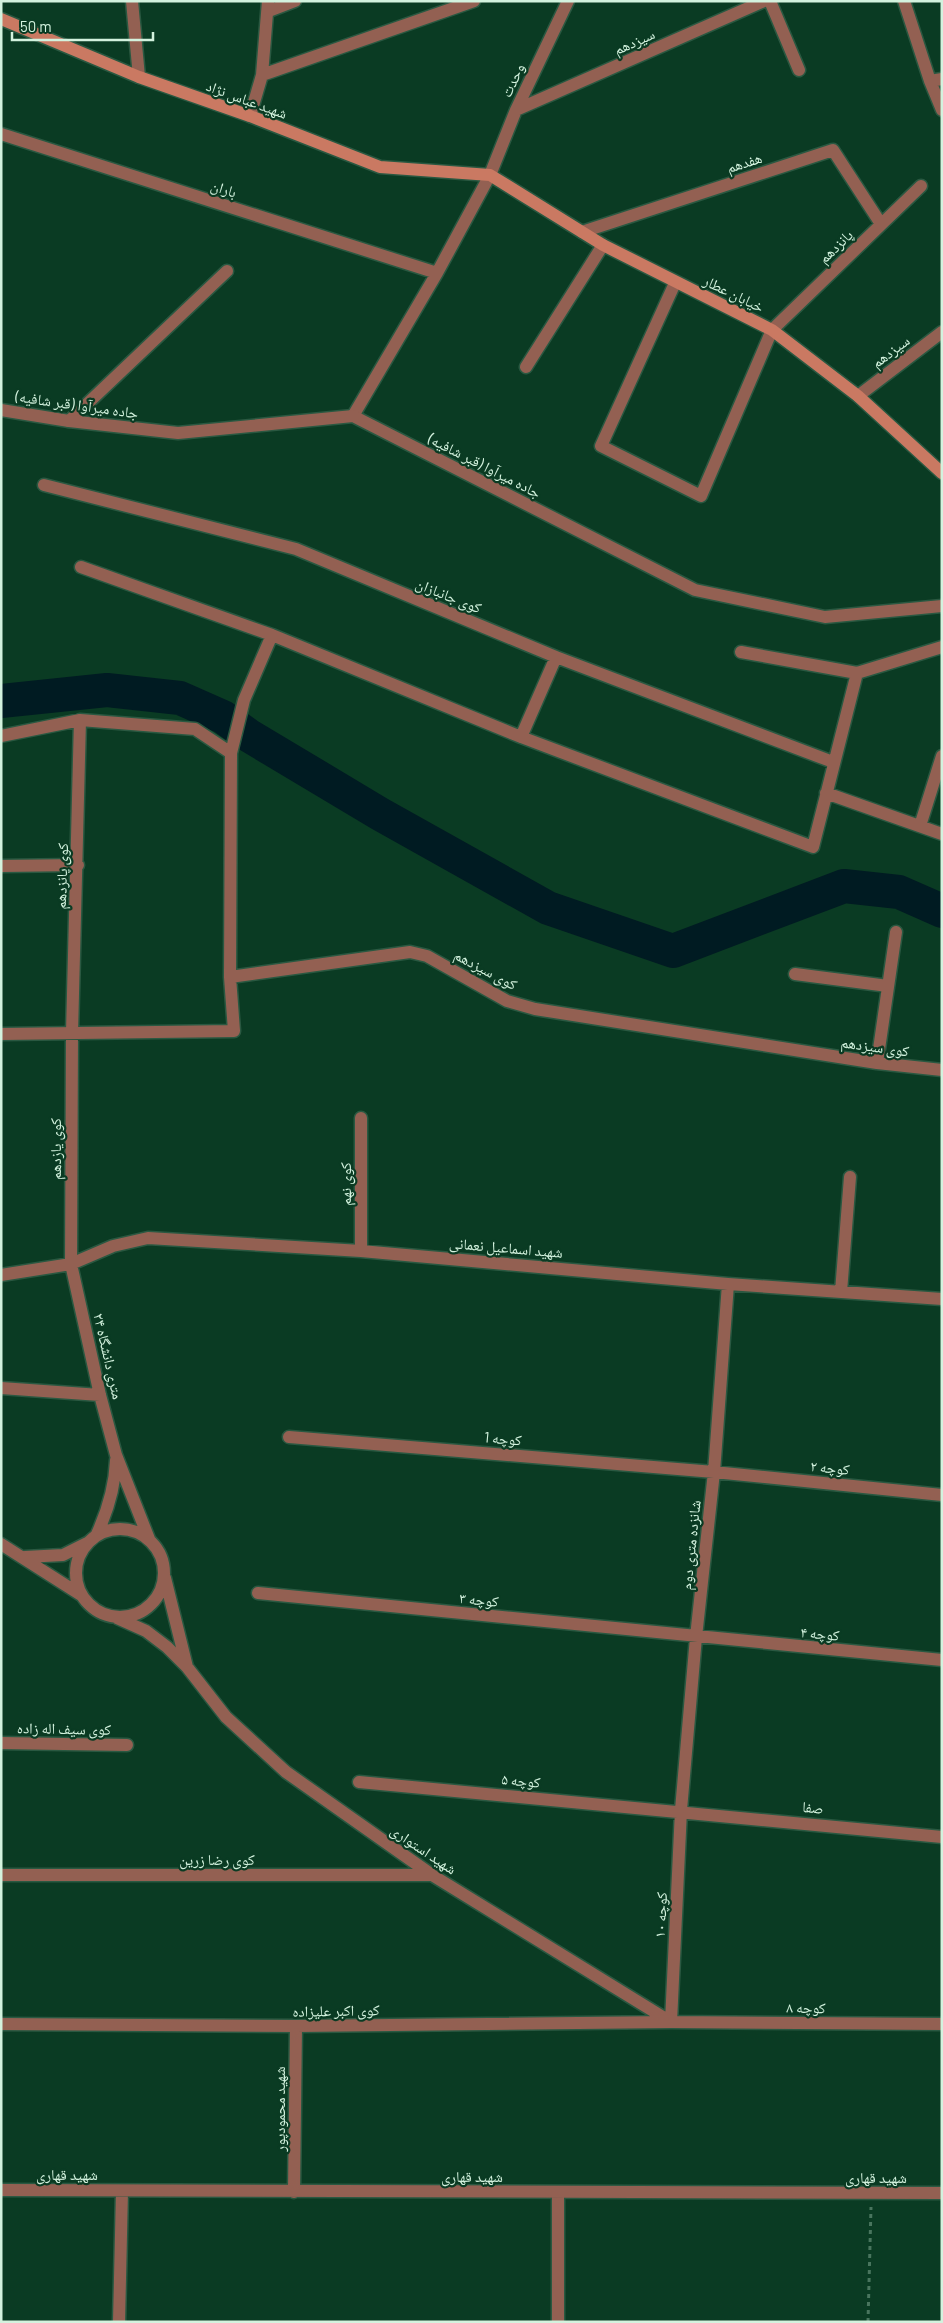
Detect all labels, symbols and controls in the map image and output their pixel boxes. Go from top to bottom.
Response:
scale bar [12,10,154,42]
text: 50 m [20,17,52,35]
street label: سیزدهم [611,24,658,60]
street label: وحدت [496,60,529,100]
street label: شهید عباس نژاد [203,76,290,124]
street label: هفدهم [724,148,765,178]
street label: باران [208,175,239,202]
street label: پانزدهم [814,225,857,268]
street label: خیابان عطار [699,270,768,317]
street label: سیزدهم [867,331,914,373]
street label: جاده میرآوا (قبر شافیه) [13,386,140,423]
street label: جاده میرآوا (قبر شافیه) [424,428,545,502]
street label: کوی جانبازان [413,574,485,618]
street label: کوی پانزدهم [51,843,73,910]
street label: کوی سیزدهم [451,945,521,995]
street label: کوی سیزدهم [839,1032,910,1062]
street label: کوی یازدهم [46,1118,66,1180]
street label: کوی نهم [336,1162,356,1206]
street label: شهید اسماعیل نعمانی [448,1233,564,1263]
street label: ۲۴ متری دانشگاه [88,1311,128,1401]
street label: کوچه 1 [483,1427,523,1450]
street label: کوچه ۲ [809,1456,850,1479]
street label: شانزده متری دوم [676,1499,706,1591]
street label: کوچه ۳ [458,1588,499,1611]
street label: کوچه ۴ [800,1622,840,1645]
street label: کوی سیف اله زاده [17,1718,111,1740]
street label: کوچه ۵ [501,1769,541,1792]
street label: صفا [801,1797,825,1817]
street label: شهید استواری [387,1820,460,1879]
street label: کوی رضا زرین [179,1850,255,1870]
street label: کوچه ۱۰ [650,1892,671,1939]
street label: کوچه ۸ [786,1998,826,2017]
street label: کوی اکبر علیزاده [292,2000,380,2022]
street label: شهید محمودپور [270,2066,289,2153]
street label: شهید قهاری [36,2165,98,2185]
street label: شهید قهاری [441,2167,503,2187]
street label: شهید قهاری [845,2168,907,2188]

